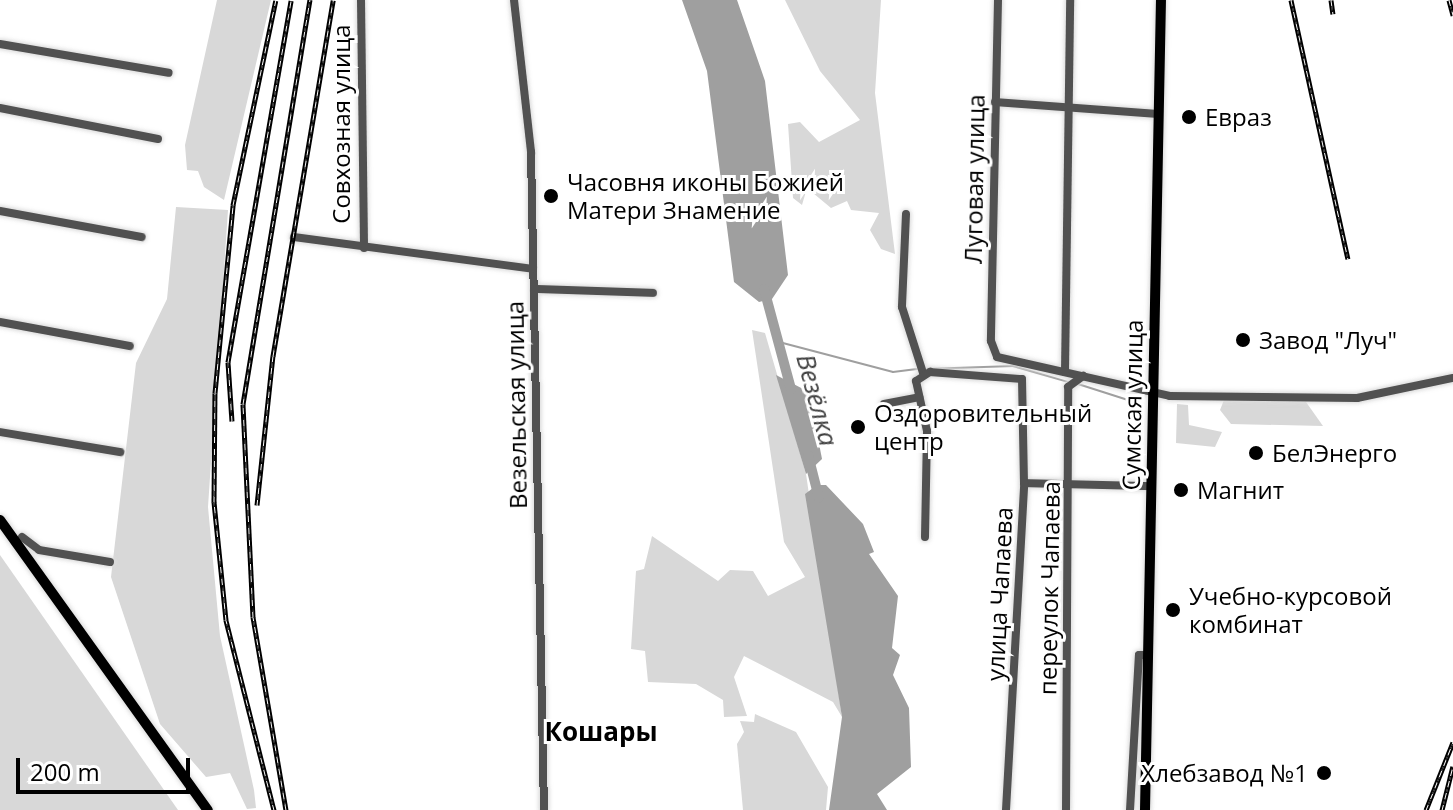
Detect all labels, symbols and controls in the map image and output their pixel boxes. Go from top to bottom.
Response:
street label: Совхозная улица [327,24,355,224]
street label: Луговая улица [958,94,990,264]
place label: Евраз [1205,103,1272,131]
marker: Евраз [1180,108,1198,126]
place label: Часовня иконы Божией Матери Знамение [567,168,844,224]
marker: Часовня иконы Божией Матери Знамение [542,187,560,205]
street label: Везельская улица [500,301,532,509]
street label: Сумская улица [1116,319,1148,491]
place label: Завод "Луч" [1259,326,1397,354]
marker: Завод "Луч" [1234,331,1252,349]
water label: Везёлка [790,350,844,450]
place label: Оздоровительный центр [874,399,1092,455]
marker: Оздоровительный центр [849,418,867,436]
place label: БелЭнерго [1272,439,1397,467]
marker: БелЭнерго [1247,444,1265,462]
place label: Магнит [1197,476,1284,504]
street label: переулок Чапаева [1033,481,1065,695]
marker: Магнит [1172,481,1190,499]
street label: улица Чапаева [980,506,1018,682]
place label: Учебно-курсовой комбинат [1189,582,1392,638]
marker: Учебно-курсовой комбинат [1164,601,1182,619]
district label: Кошары [544,716,658,748]
scale bar [20,742,194,792]
text: 200 m [30,755,100,788]
place label: Хлебзавод №1 [1141,759,1308,787]
marker: Хлебзавод №1 [1315,764,1333,782]

